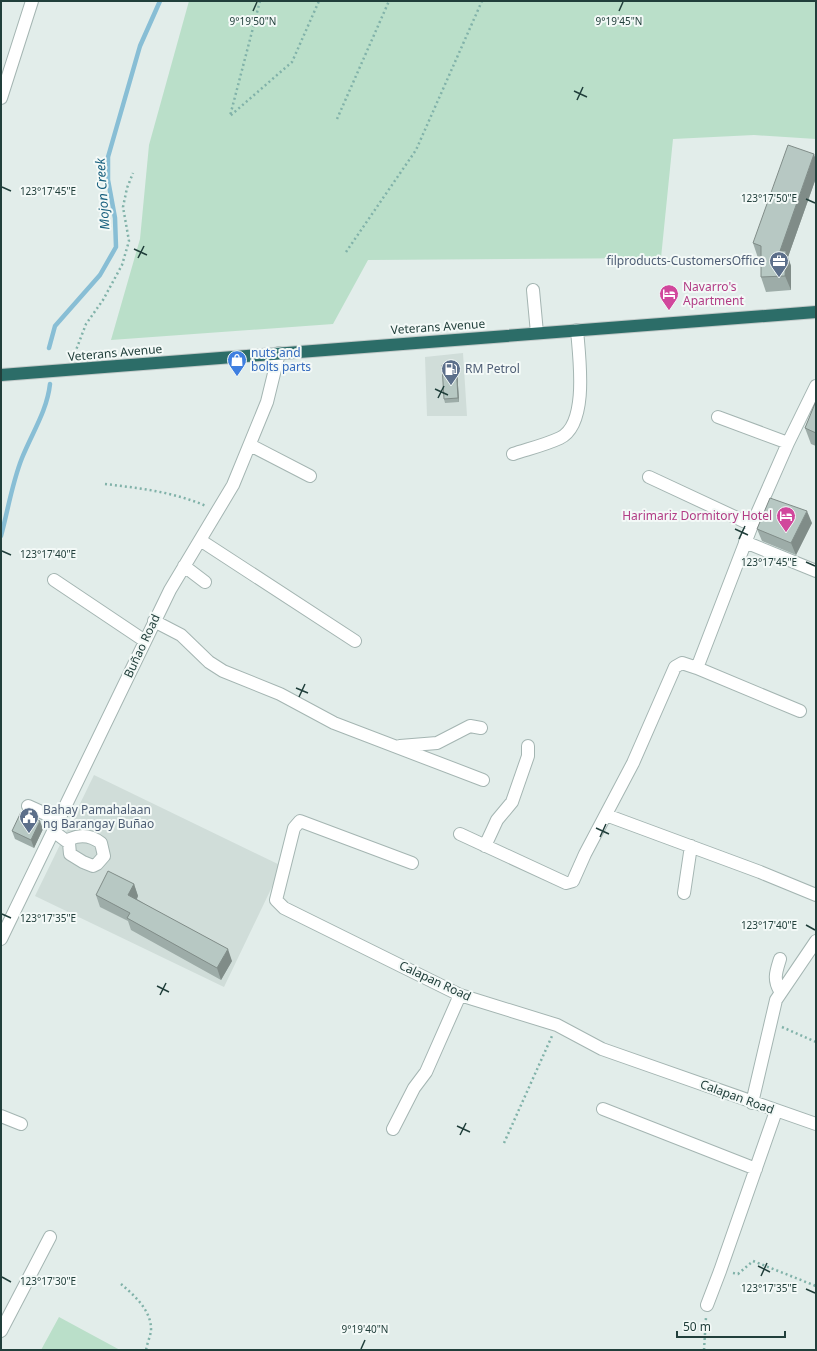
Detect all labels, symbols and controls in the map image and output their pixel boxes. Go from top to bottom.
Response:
text: 9°19'50"N [230,14,276,28]
text: 9°19'45"N [596,14,642,28]
water label: Mojon Creek [90,157,113,230]
text: 123°17'45"E [20,184,76,198]
text: 123°17'50"E [741,191,797,205]
office icon: filproducts-CustomersOffice [768,250,790,278]
place label: filproducts-CustomersOffice [607,252,765,269]
place label: Navarro's Apartment [683,278,744,309]
hotel icon: Navarro's Apartment [658,283,680,311]
street label: Veterans Avenue [390,315,486,338]
street label: Veterans Avenue [67,340,163,365]
place label: nuts and bolts parts [251,344,311,375]
shop icon: nuts and bolts parts [226,349,248,377]
fuel station icon: RM Petrol [440,358,462,386]
place label: RM Petrol [465,360,520,377]
hotel icon: Harimariz Dormitory Hotel [775,505,797,533]
place label: Harimariz Dormitory Hotel [622,507,772,524]
text: 123°17'40"E [20,547,76,561]
text: 123°17'45"E [741,555,797,569]
street label: Buñao Road [119,611,164,680]
place label: Bahay Pamahalaan ng Barangay Buñao [43,801,154,832]
public building icon: Bahay Pamahalaan ng Barangay Buñao [18,806,40,834]
text: 123°17'35"E [20,911,76,925]
text: 123°17'40"E [741,918,797,932]
street label: Calapan Road [396,956,474,1005]
street label: Calapan Road [698,1075,777,1118]
text: 123°17'30"E [20,1274,76,1288]
text: 123°17'35"E [741,1281,797,1295]
scale bar [677,1313,785,1339]
text: 50 m [683,1318,711,1335]
text: 9°19'40"N [342,1322,388,1336]

